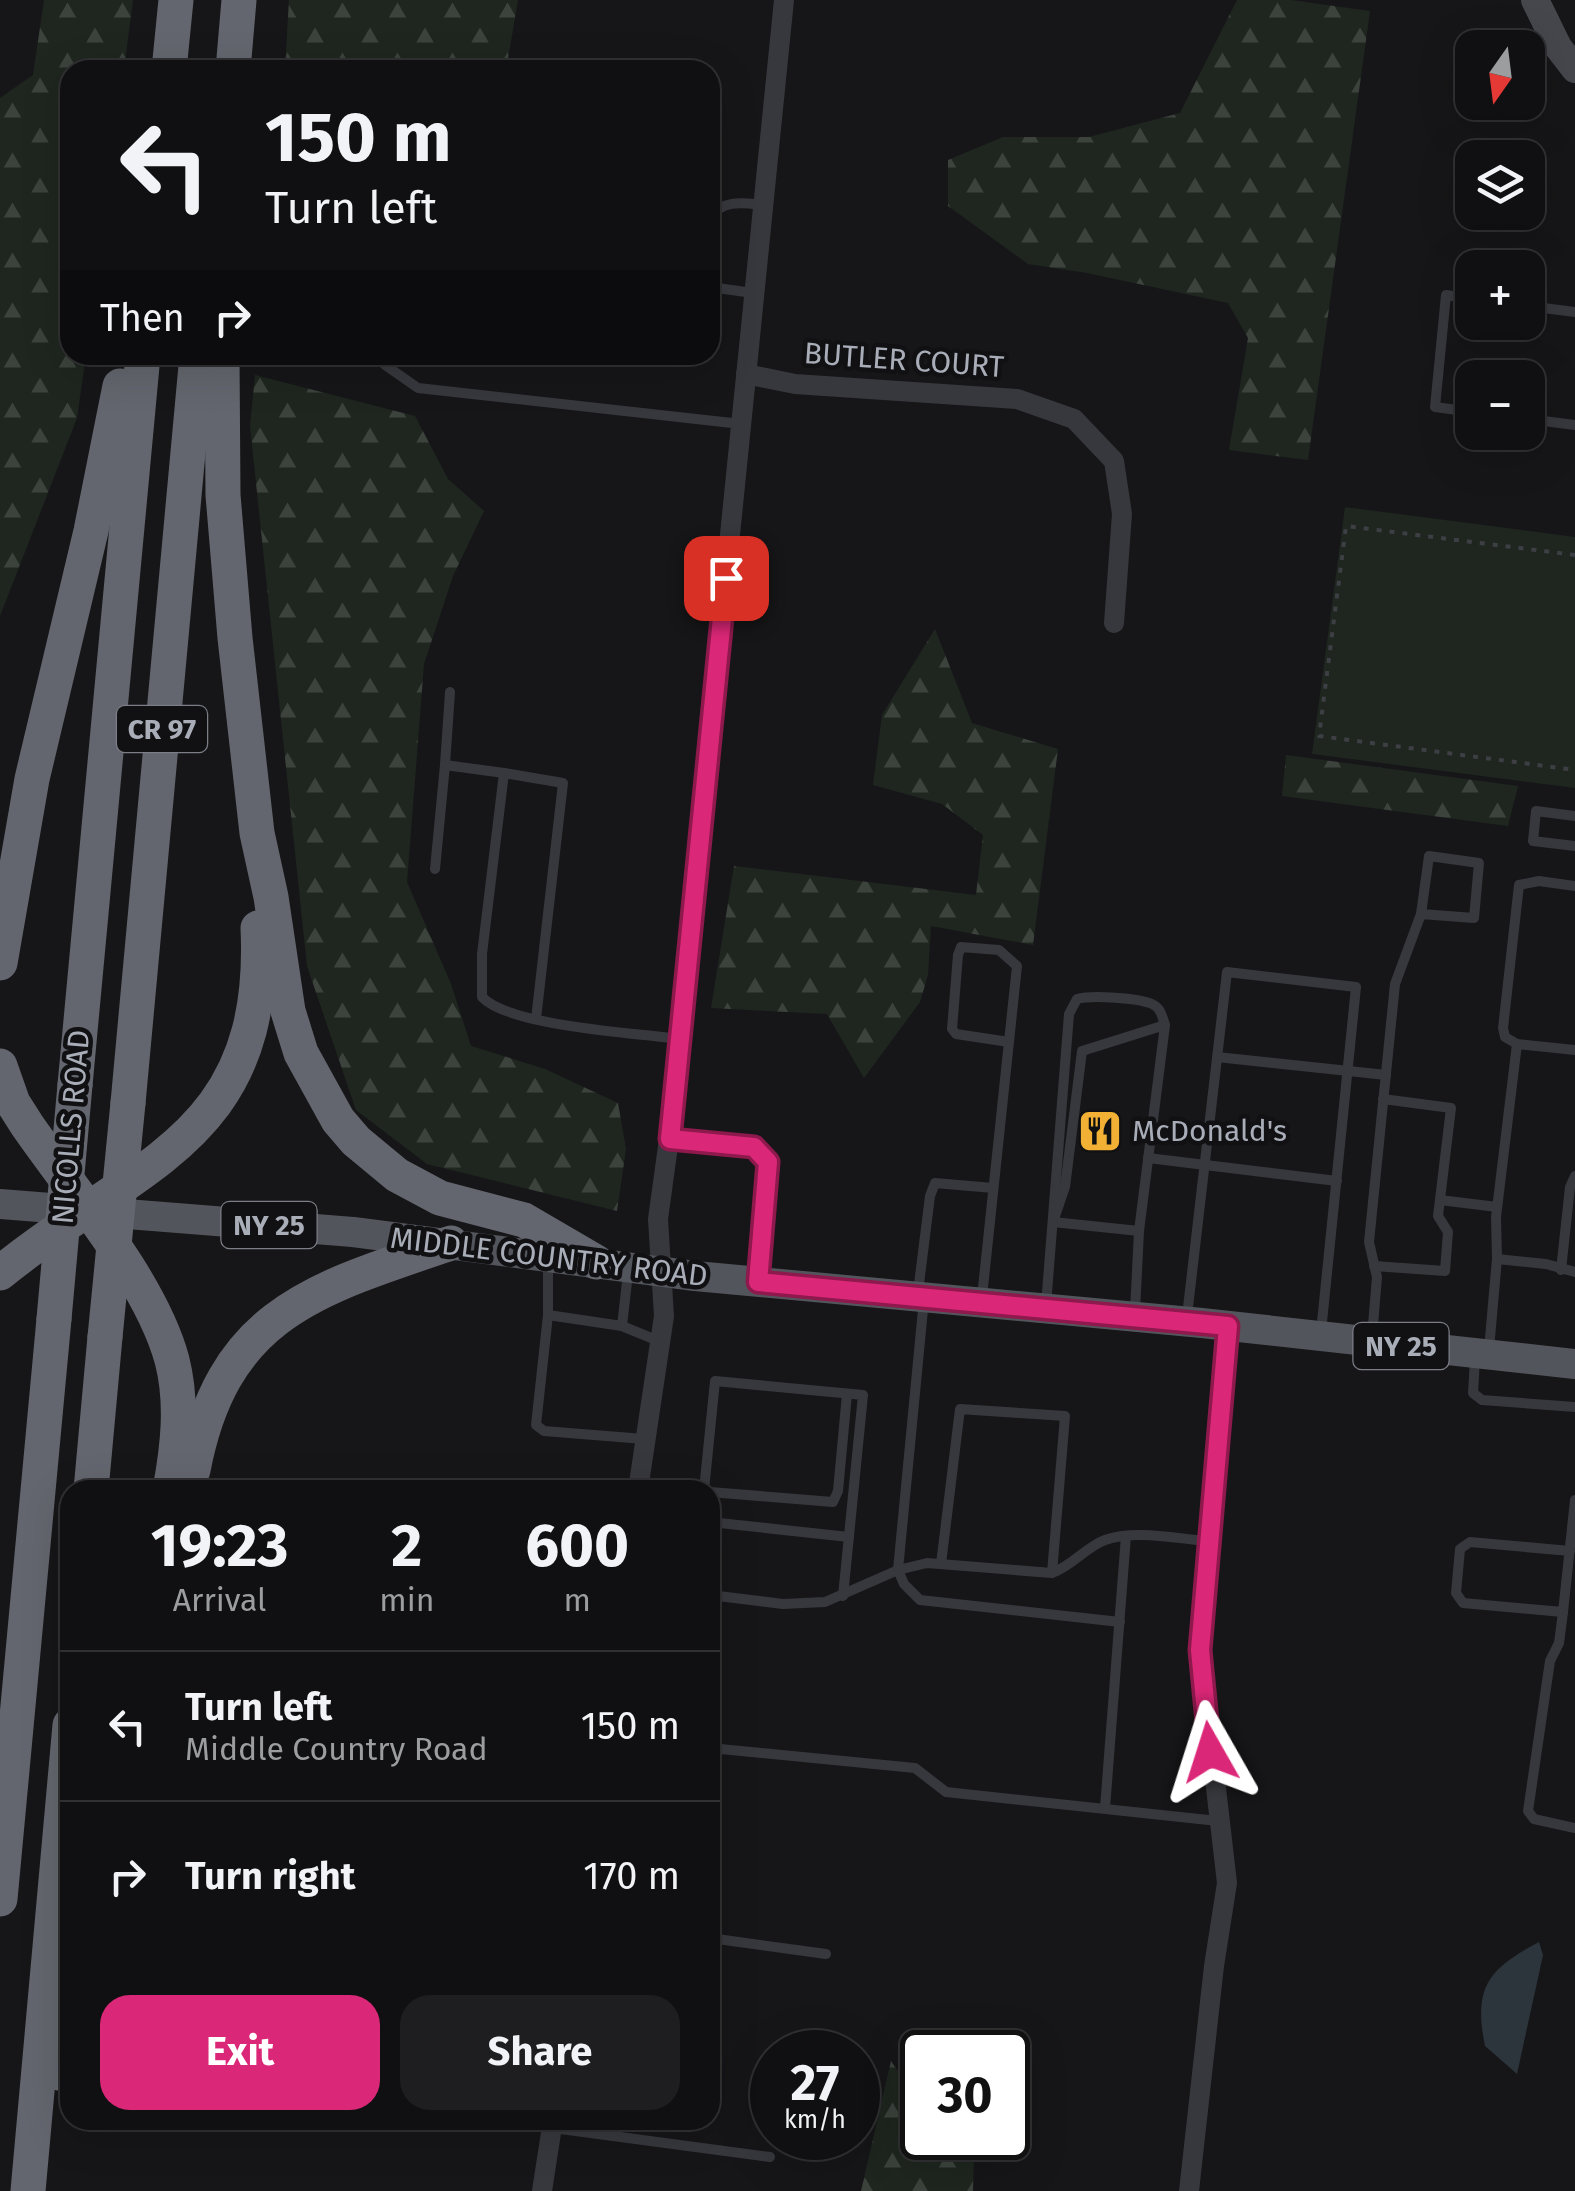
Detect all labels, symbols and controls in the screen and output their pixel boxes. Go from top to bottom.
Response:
north arrow [1455,30,1545,120]
map controls [1455,30,1545,450]
text: 150 m [265,96,452,180]
icon: left [100,100,230,230]
button: layers [1455,140,1545,230]
text: Turn left [265,181,437,235]
button: + [1455,250,1545,340]
icon: right [205,290,260,345]
text: Then [100,295,185,341]
street label: BUTLER COURT [803,335,1006,385]
button: − [1455,360,1545,450]
pin [684,536,769,621]
icon: arrive [699,551,754,606]
road number: CR 97 [117,706,207,752]
street label: NICOLLS ROAD [45,1028,97,1226]
restaurant icon: McDonald's [1077,1108,1123,1154]
place label: McDonald's [1132,1113,1287,1149]
road number: NY 25 [222,1202,316,1248]
street label: MIDDLE COUNTRY ROAD [388,1220,710,1294]
road number: NY 25 [1354,1323,1448,1369]
text: 19:23 [151,1510,289,1582]
text: 2 [391,1510,422,1582]
text: 600 [525,1510,629,1582]
text: Arrival [173,1581,267,1619]
text: min [379,1581,434,1619]
text: m [563,1581,591,1619]
text: Turn left [185,1684,332,1730]
icon: left [100,1699,155,1754]
position arrow [1158,1700,1262,1804]
text: 150 m [581,1703,680,1749]
text: Middle Country Road [185,1730,488,1768]
icon: right [100,1849,155,1904]
text: Turn right [185,1853,355,1899]
text: 170 m [583,1853,680,1899]
button: Exit [100,1995,380,2110]
button: Share [400,1995,680,2110]
speed limit sign: 30 [900,2030,1030,2160]
text: 27 [791,2053,839,2113]
text: km/h [784,2105,846,2135]

